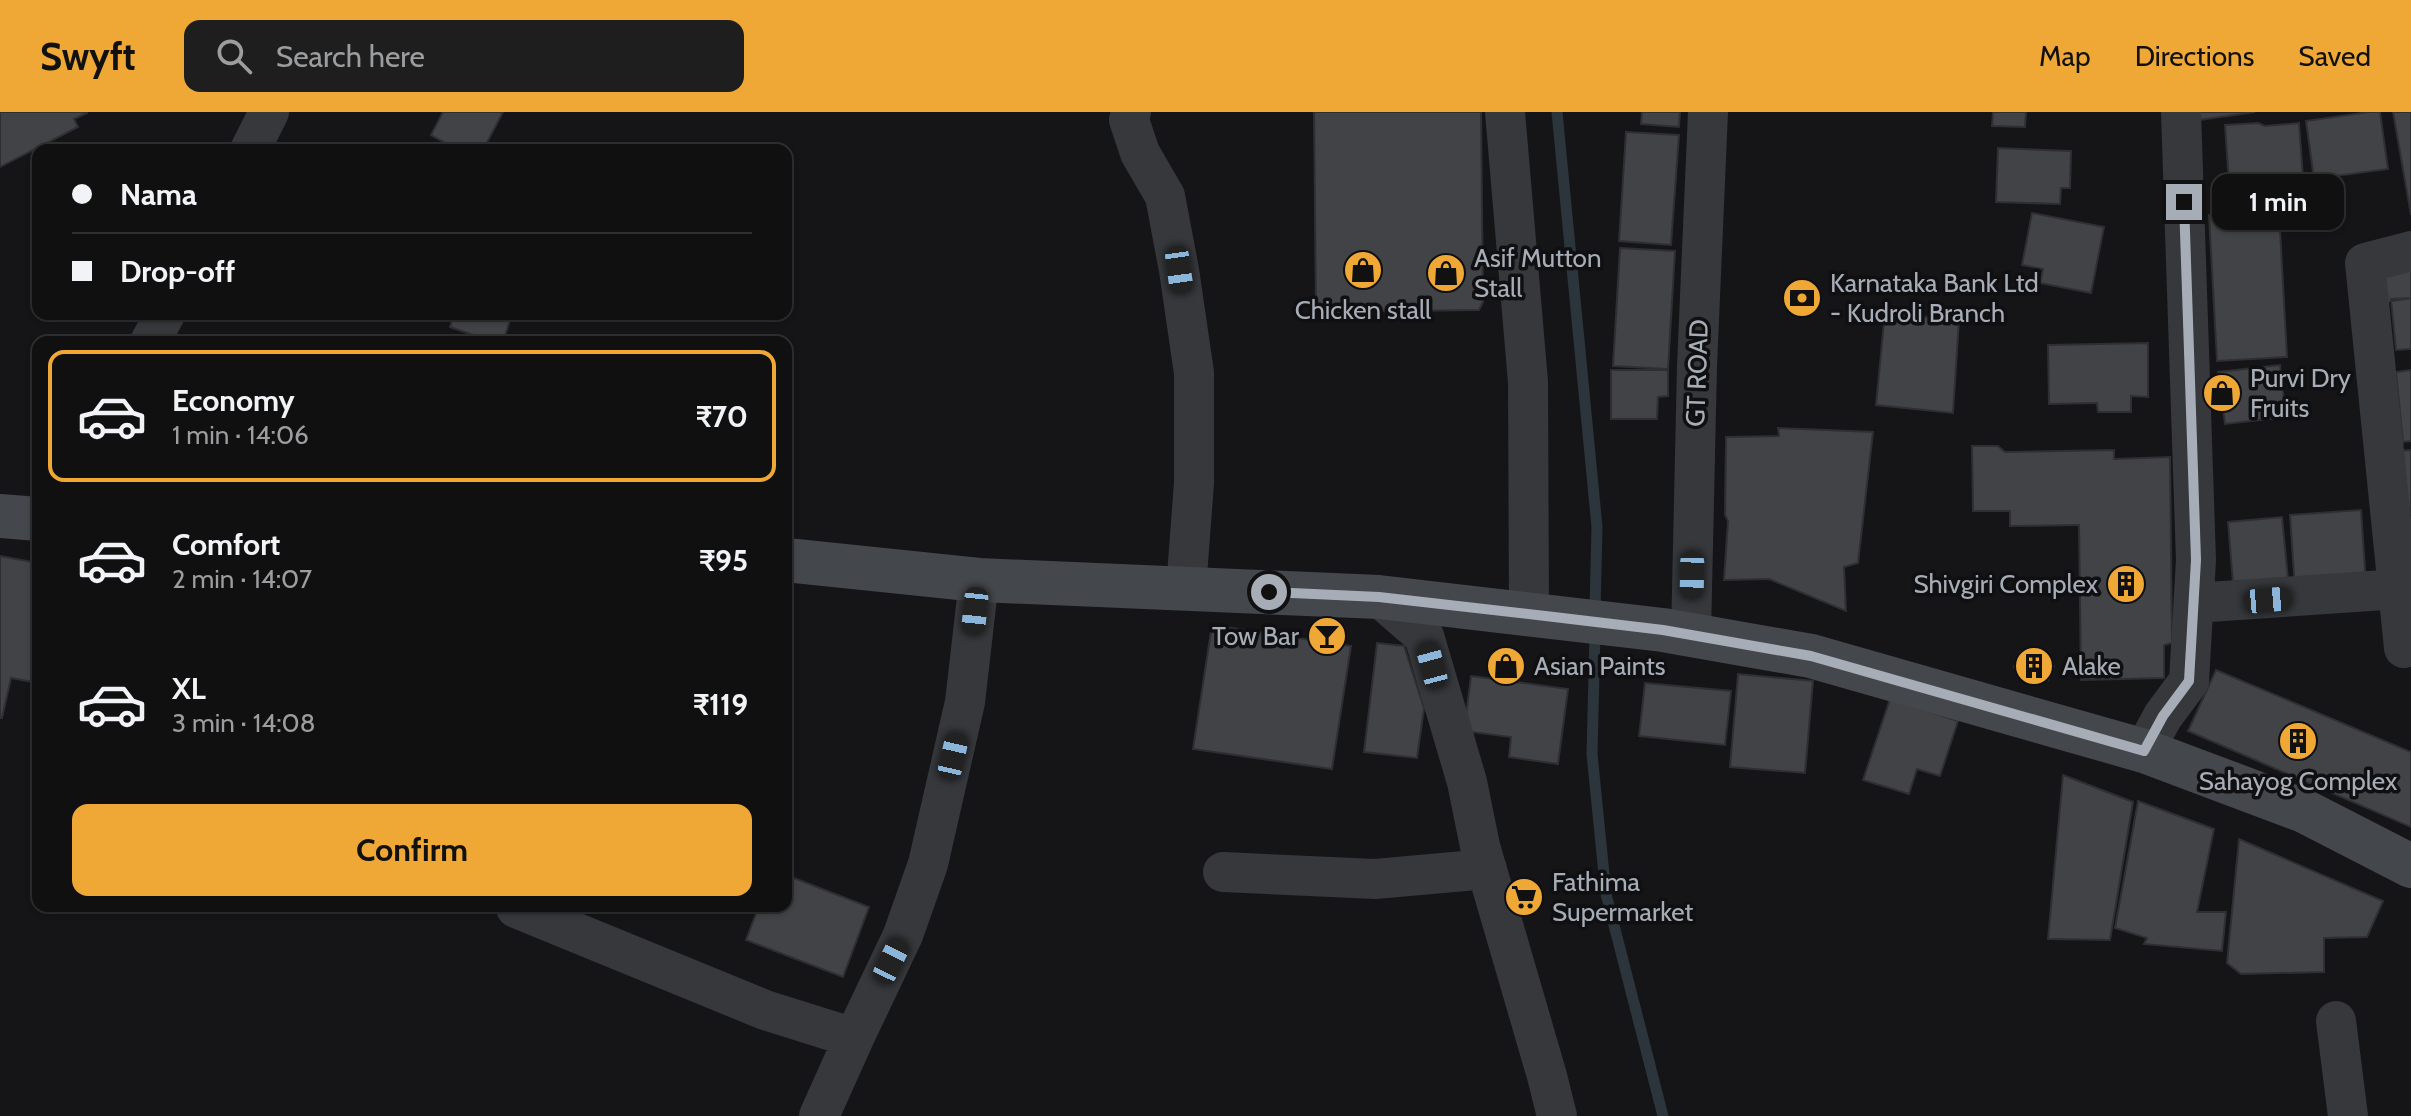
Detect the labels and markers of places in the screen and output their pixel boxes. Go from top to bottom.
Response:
place label: Asif Mutton Stall [1474,242,1601,304]
shop icon: Chicken stall [1342,249,1384,291]
shop icon: Asif Mutton Stall [1425,252,1467,294]
place label: Karnataka Bank Ltd - Kudroli Branch [1830,267,2039,329]
bank icon: Karnataka Bank Ltd - Kudroli Branch [1781,277,1823,319]
place label: Chicken stall [1295,294,1431,326]
place label: Purvi Dry Fruits [2250,362,2351,424]
shop icon: Purvi Dry Fruits [2201,372,2243,414]
building icon: Shivgiri Complex [2105,563,2147,605]
place label: Shivgiri Complex [1913,568,2099,600]
bar icon: Tow Bar [1306,615,1348,657]
place label: Tow Bar [1212,620,1300,652]
shop icon: Asian Paints [1485,645,1527,687]
building icon: Alake [2013,645,2055,687]
place label: Asian Paints [1534,650,1666,682]
place label: Alake [2062,650,2121,682]
building icon: Sahayog Complex [2277,720,2319,762]
place label: Sahayog Complex [2199,765,2398,797]
place label: Fathima Supermarket [1552,866,1694,928]
supermarket icon: Fathima Supermarket [1503,876,1545,918]

